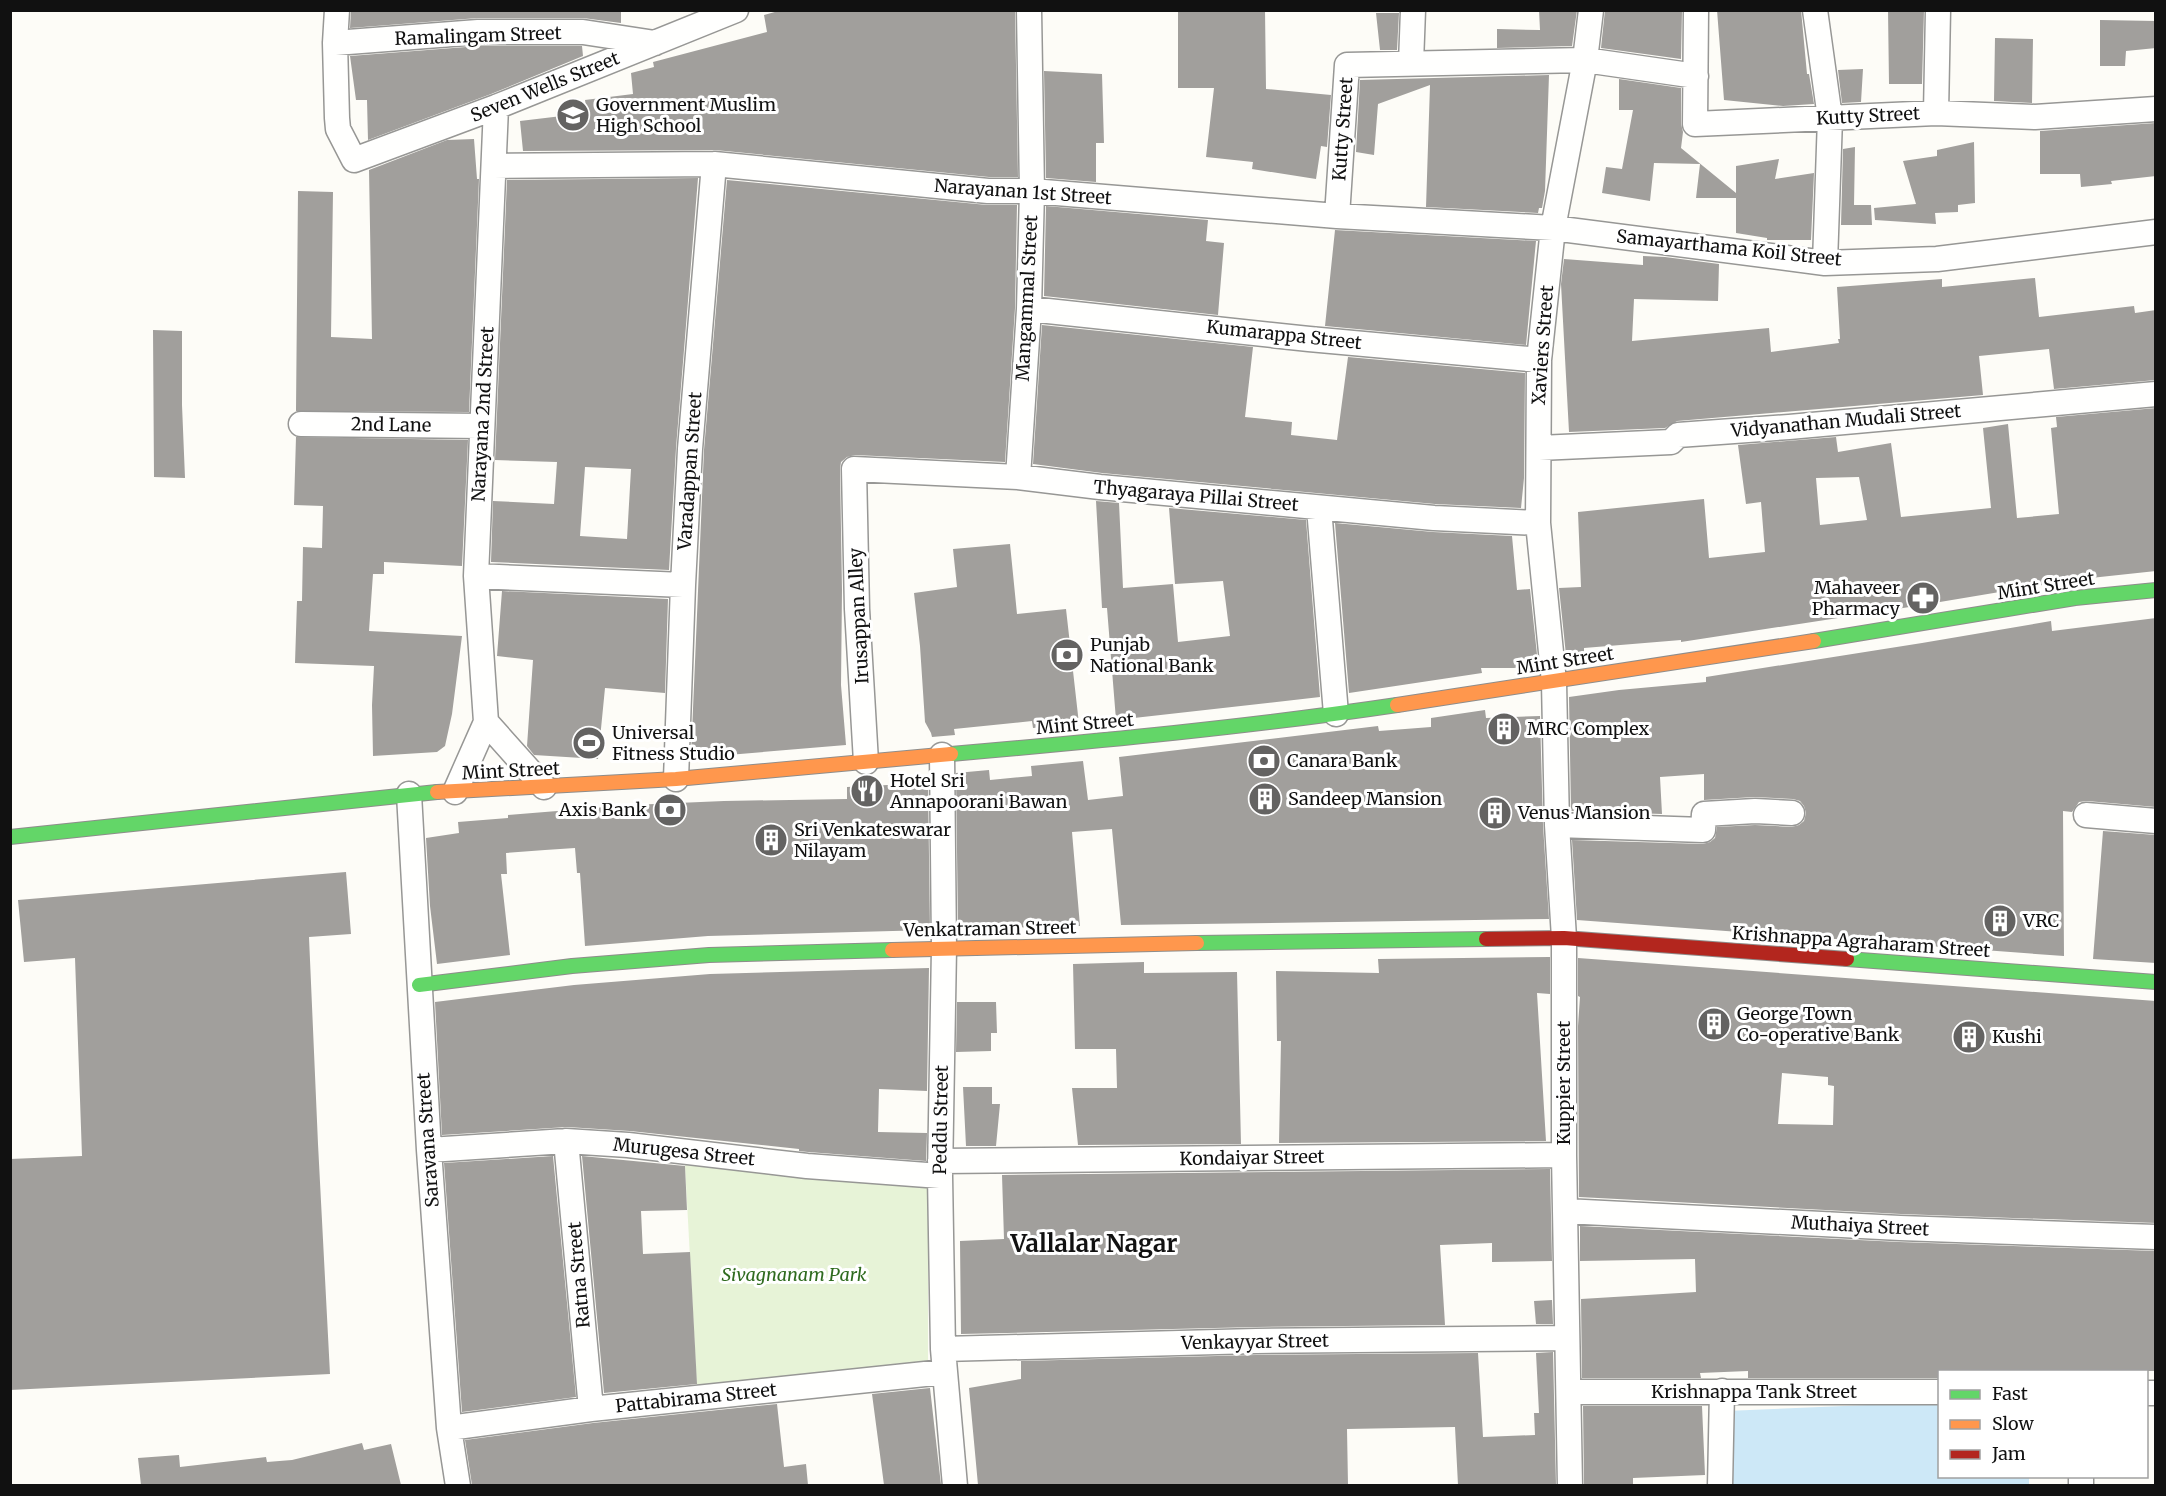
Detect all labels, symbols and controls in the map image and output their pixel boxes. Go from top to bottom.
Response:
street label: Ramalingam Street [394,21,562,50]
street label: Seven Wells Street [467,46,623,127]
street label: Kutty Street [1327,76,1358,182]
place label: Government Muslim High School [596,93,776,137]
school or university icon: Government Muslim High School [555,97,591,133]
street label: Kutty Street [1815,101,1920,130]
street label: Narayanan 1st Street [933,174,1113,209]
street label: Mangammal Street [1011,214,1042,382]
street label: Samayarthama Koil Street [1615,224,1843,271]
street label: Xaviers Street [1527,284,1558,406]
street label: Kumarappa Street [1205,315,1363,354]
street label: Narayana 2nd Street [466,326,499,502]
street label: Varadappan Street [672,391,707,552]
street label: Vidyanathan Mudali Street [1729,399,1962,442]
street label: 2nd Lane [351,412,431,437]
street label: Thyagaraya Pillai Street [1093,475,1299,516]
street label: Irusappan Alley [843,547,874,685]
street label: Mint Street [1996,566,2096,605]
place label: Mahaveer Pharmacy [1812,576,1901,620]
pharmacy icon: Mahaveer Pharmacy [1905,580,1941,616]
place label: Punjab National Bank [1090,633,1214,677]
bank icon: Punjab National Bank [1049,637,1085,673]
street label: Mint Street [1515,641,1615,680]
street label: Mint Street [1035,708,1135,739]
building icon: MRC Complex [1486,711,1522,747]
place label: MRC Complex [1527,717,1650,740]
place label: Universal Fitness Studio [612,721,735,765]
sports icon: Universal Fitness Studio [571,725,607,761]
bank icon: Canara Bank [1246,743,1282,779]
place label: Canara Bank [1287,749,1398,772]
street label: Mint Street [461,756,561,785]
place label: Hotel Sri Annapoorani Bawan [889,769,1067,813]
restaurant icon: Hotel Sri Annapoorani Bawan [849,773,885,809]
building icon: Sandeep Mansion [1247,781,1283,817]
place label: Sandeep Mansion [1288,787,1442,810]
bank icon: Axis Bank [652,792,688,828]
building icon: Venus Mansion [1477,795,1513,831]
place label: Axis Bank [558,798,648,821]
place label: Venus Mansion [1517,801,1650,824]
place label: Sri Venkateswarar Nilayam [794,818,951,862]
building icon: Sri Venkateswarar Nilayam [753,822,789,858]
building icon: VRC [1982,903,2018,939]
place label: VRC [2022,909,2059,932]
street label: Venkatraman Street [902,915,1077,942]
street label: Krishnappa Agraharam Street [1731,921,1991,962]
place label: George Town Co-operative Bank [1737,1002,1900,1046]
building icon: George Town Co-operative Bank [1696,1006,1732,1042]
building icon: Kushi [1951,1019,1987,1055]
street label: Kuppier Street [1552,1021,1575,1145]
place label: Kushi [1992,1025,2042,1048]
street label: Peddu Street [928,1065,953,1175]
street label: Saravana Street [411,1072,444,1208]
street label: Murugesa Street [612,1133,756,1170]
street label: Kondaiyar Street [1179,1145,1325,1170]
street label: Muthaiya Street [1790,1210,1930,1241]
street label: Ratna Street [562,1221,595,1329]
district label: Vallalar Nagar [1010,1228,1177,1259]
park label: Sivagnanam Park [721,1263,867,1286]
street label: Venkayyar Street [1180,1329,1329,1354]
legend [1938,1370,2148,1478]
street label: Pattabirama Street [614,1378,778,1417]
street label: Krishnappa Tank Street [1651,1380,1857,1403]
text: Fast [1992,1382,2028,1405]
text: Slow [1992,1412,2035,1435]
text: Jam [1991,1442,2026,1465]

